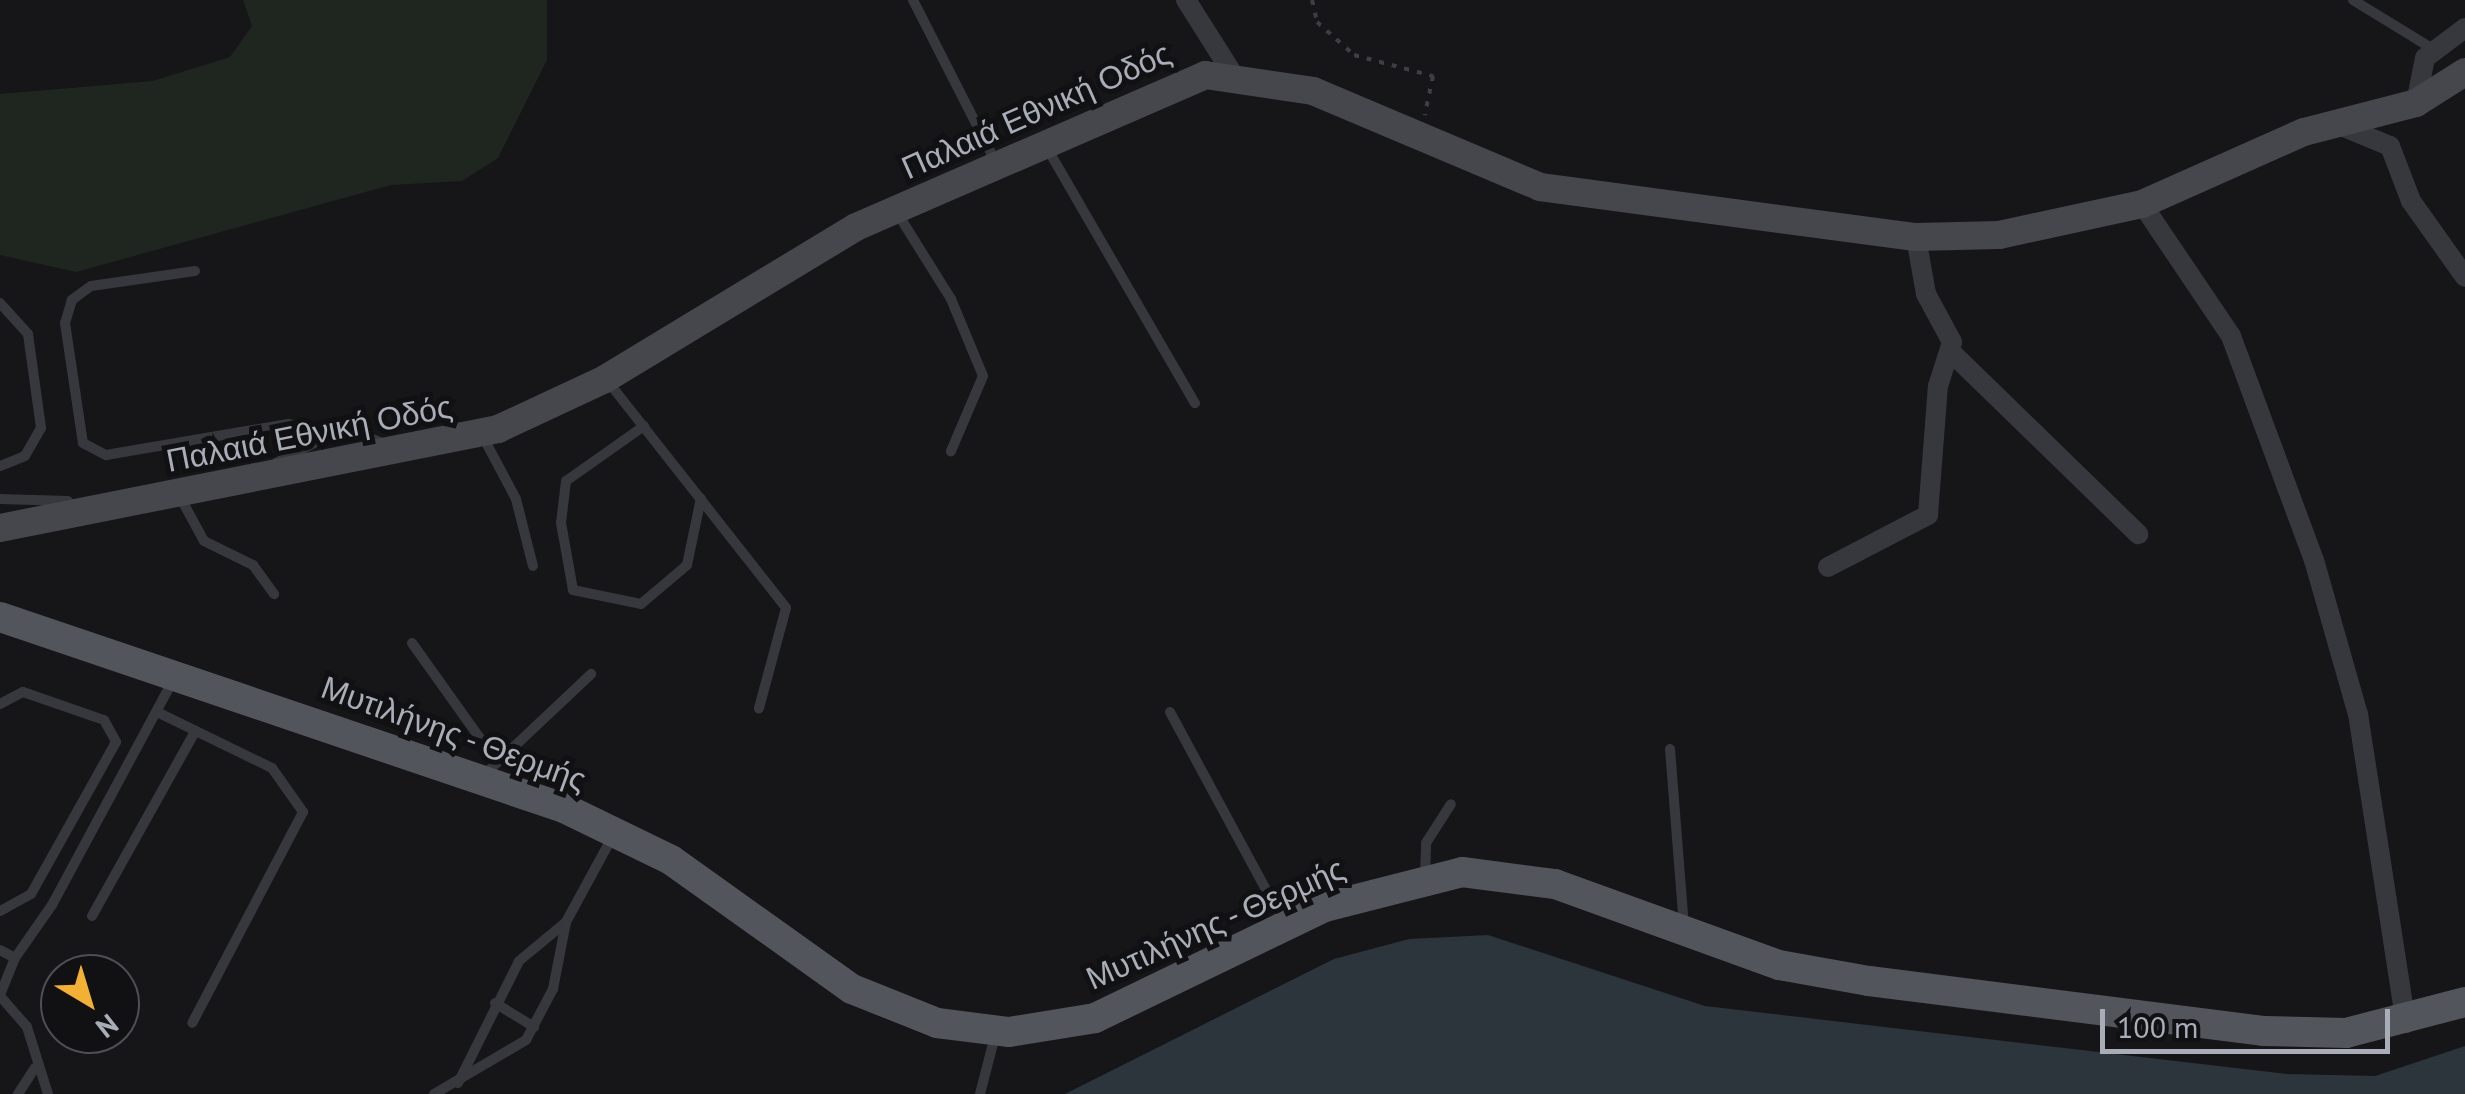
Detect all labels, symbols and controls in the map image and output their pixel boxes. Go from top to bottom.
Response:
street label: Παλαιά Εθνική Οδός [896,33,1176,187]
street label: Παλαιά Εθνική Οδός [163,386,455,480]
street label: Μυτιλήνης - Θερμής [314,666,594,800]
street label: Μυτιλήνης - Θερμής [1078,848,1352,998]
north arrow [40,954,140,1054]
scale bar [2105,989,2395,1051]
text: N [89,1006,126,1047]
text: 100 m [2117,1007,2198,1046]

